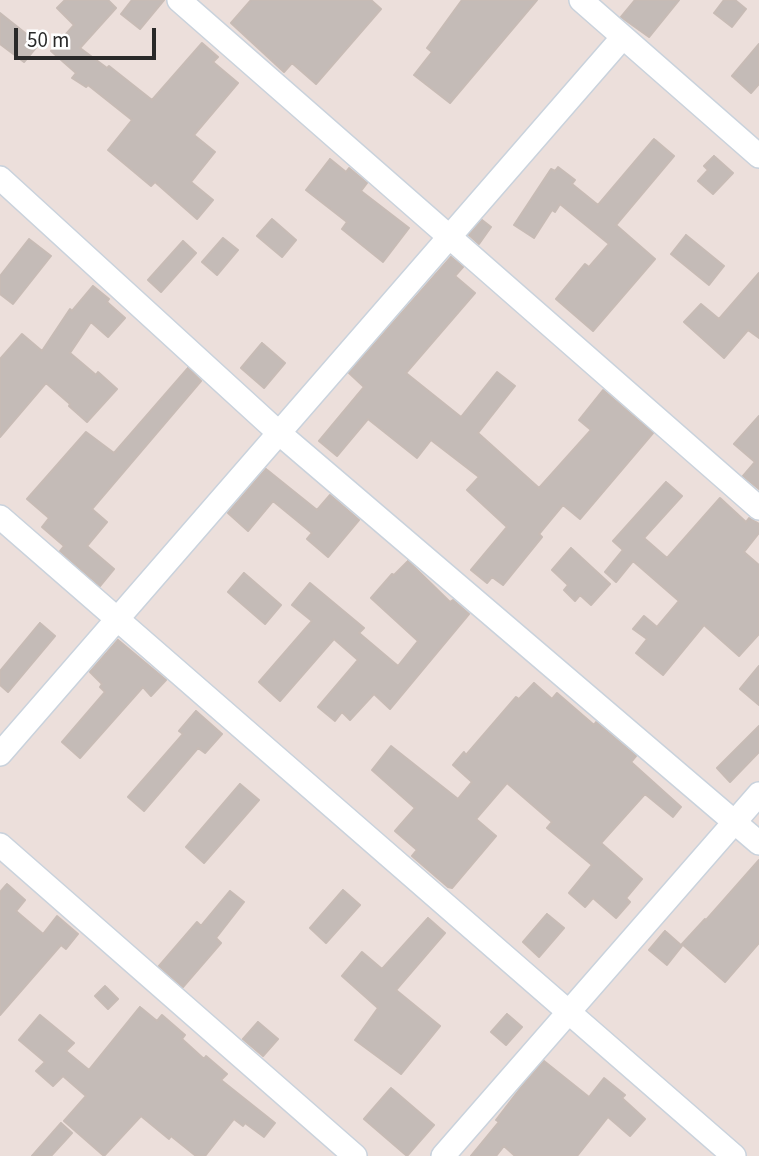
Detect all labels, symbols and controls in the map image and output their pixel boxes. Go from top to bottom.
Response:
scale bar [18,14,159,58]
text: 50 m [27,25,69,55]

